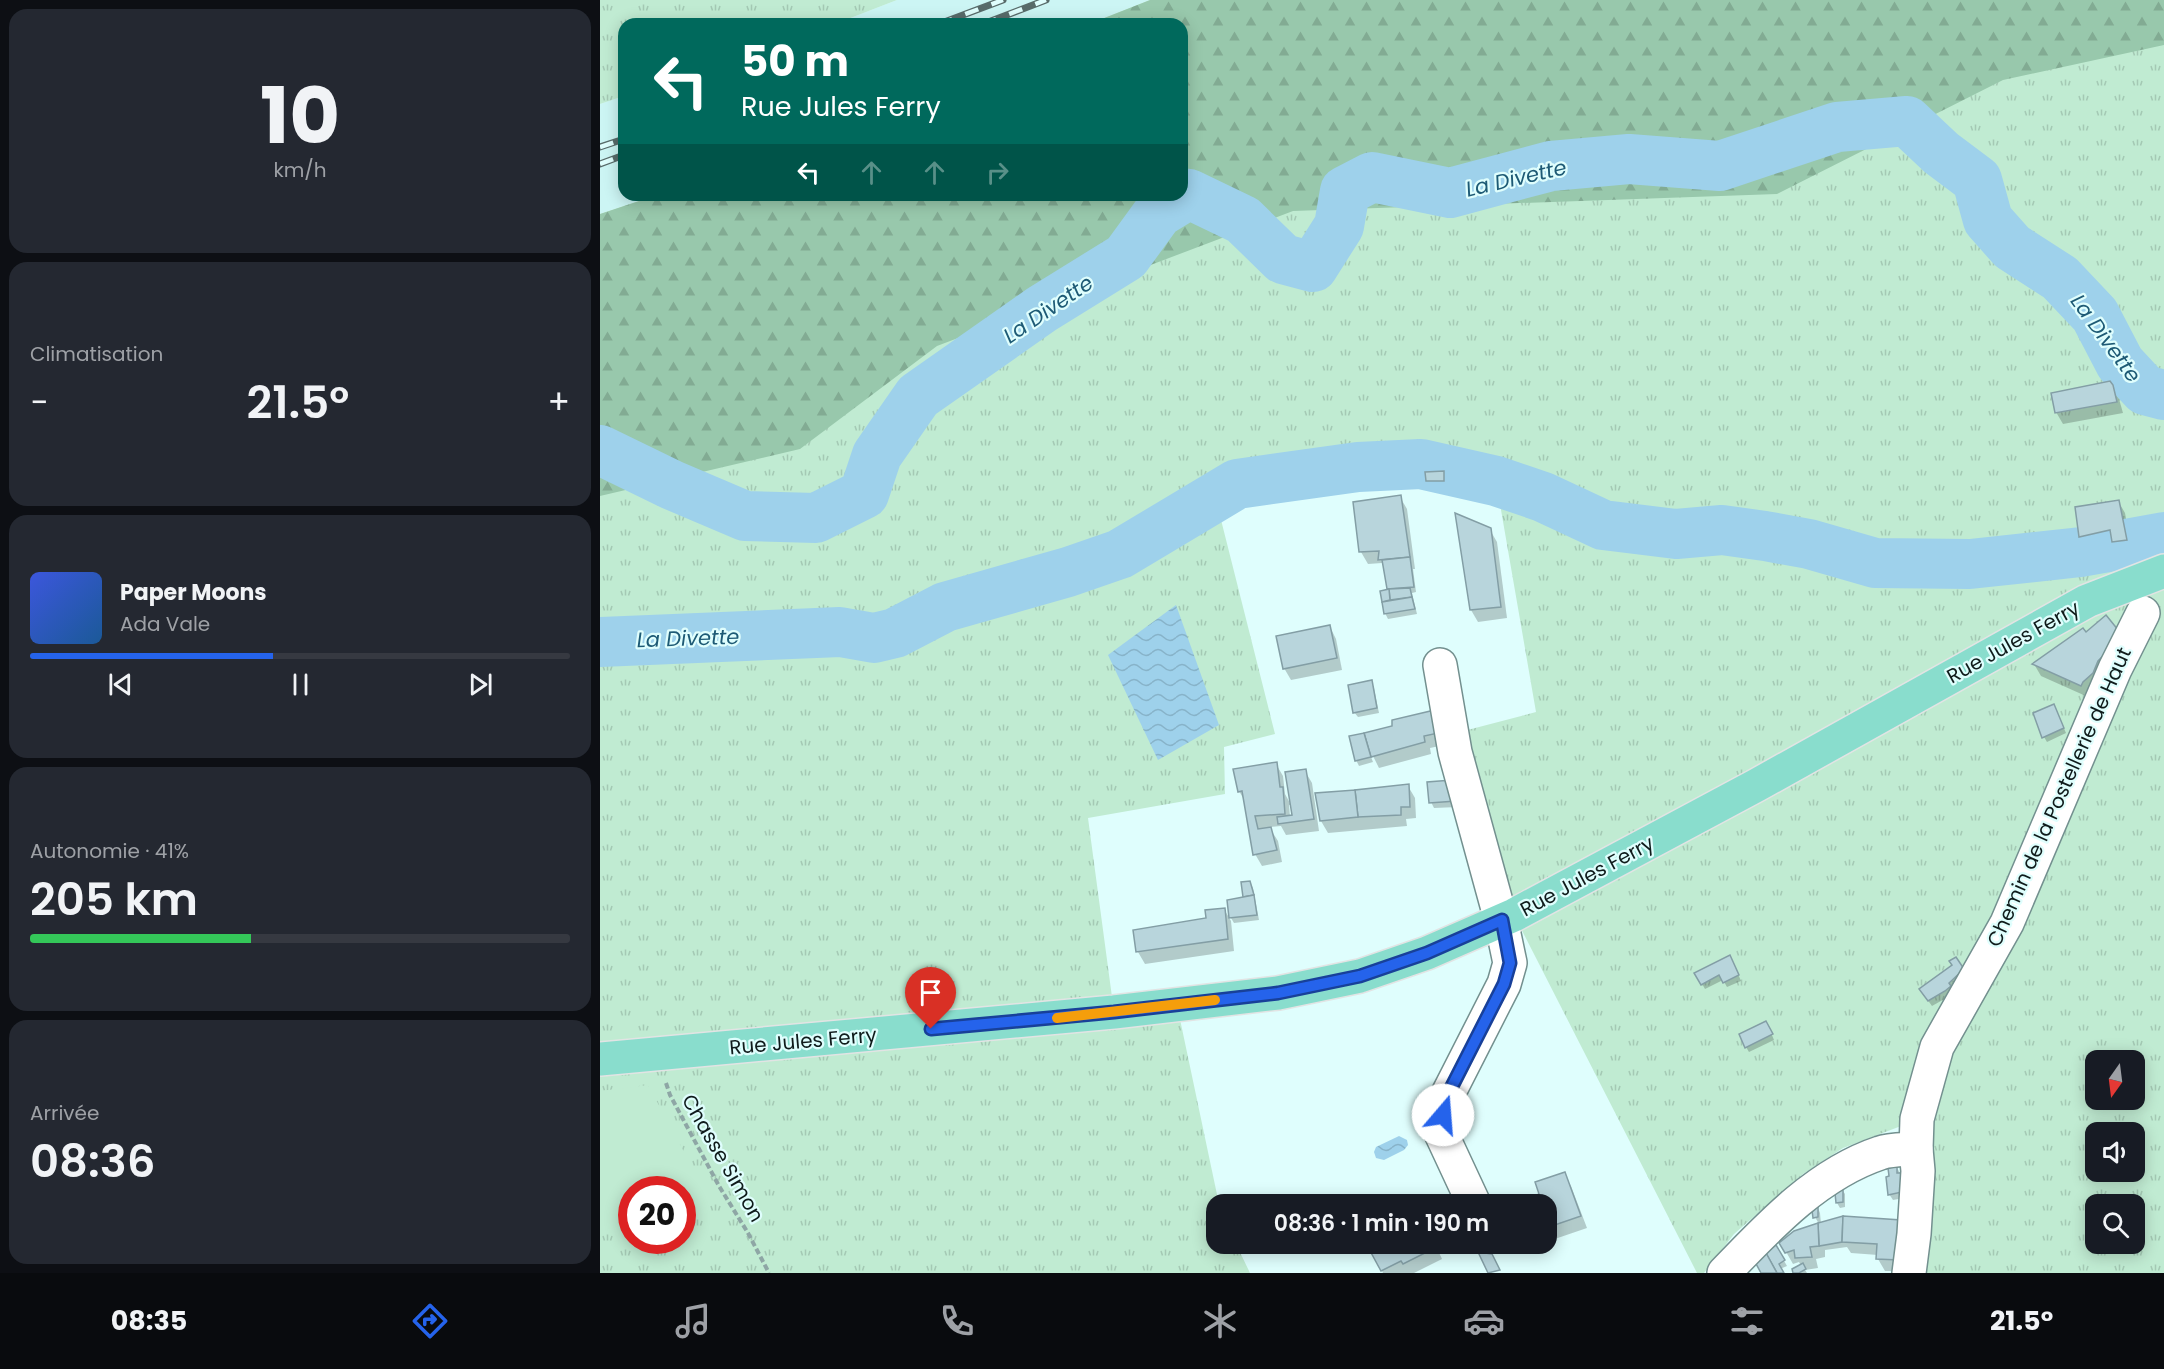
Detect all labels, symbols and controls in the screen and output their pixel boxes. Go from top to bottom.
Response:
text: 50 m [741,32,849,91]
icon: left [642,42,720,120]
text: 10 [260,61,340,170]
text: Rue Jules Ferry [741,88,941,125]
water label: La Divette [1463,152,1569,204]
text: km/h [273,156,327,184]
icon: left [792,156,825,189]
icon: ahead [855,156,888,189]
icon: ahead [918,156,951,189]
icon: right [981,156,1014,189]
water label: La Divette [997,268,1099,350]
water label: La Divette [2064,288,2148,388]
text: Climatisation [30,340,163,368]
text: 21.5° [246,371,349,434]
text: − [30,379,48,426]
text: + [547,379,570,426]
text: Paper Moons [120,577,267,608]
street label: Rue Jules Ferry [1942,594,2084,690]
text: Ada Vale [120,610,210,638]
water label: La Divette [636,622,740,654]
street label: Chemin de la Postellerie de Haut [1980,643,2138,951]
icon: previous [104,668,137,701]
icon: pause [284,668,317,701]
icon: next [464,668,497,701]
street label: Rue Jules Ferry [1515,829,1659,923]
text: Autonomie · 41% [30,837,189,865]
text: 205 km [30,868,198,931]
pin [905,967,956,1029]
icon: arrive [914,976,947,1009]
street label: Rue Jules Ferry [728,1021,878,1061]
north arrow [2085,1050,2145,1110]
map controls [2085,1050,2145,1254]
position arrow [1411,1083,1475,1147]
street label: Chasse Simon [675,1089,771,1227]
text: Arrivée [30,1099,99,1127]
button: sound [2085,1122,2145,1182]
text: 08:36 [30,1130,156,1193]
speed limit sign: 20 [618,1176,696,1254]
button: search [2085,1194,2145,1254]
text: 08:36 · 1 min · 190 m [1274,1208,1489,1239]
icon: directions [409,1300,451,1342]
icon: music [672,1300,714,1342]
icon: phone [936,1300,978,1342]
icon: climate [1199,1300,1241,1342]
icon: car [1463,1300,1505,1342]
icon: filters [1726,1300,1768,1342]
text: 08:35 [111,1302,187,1339]
text: 21.5° [1990,1302,2053,1339]

